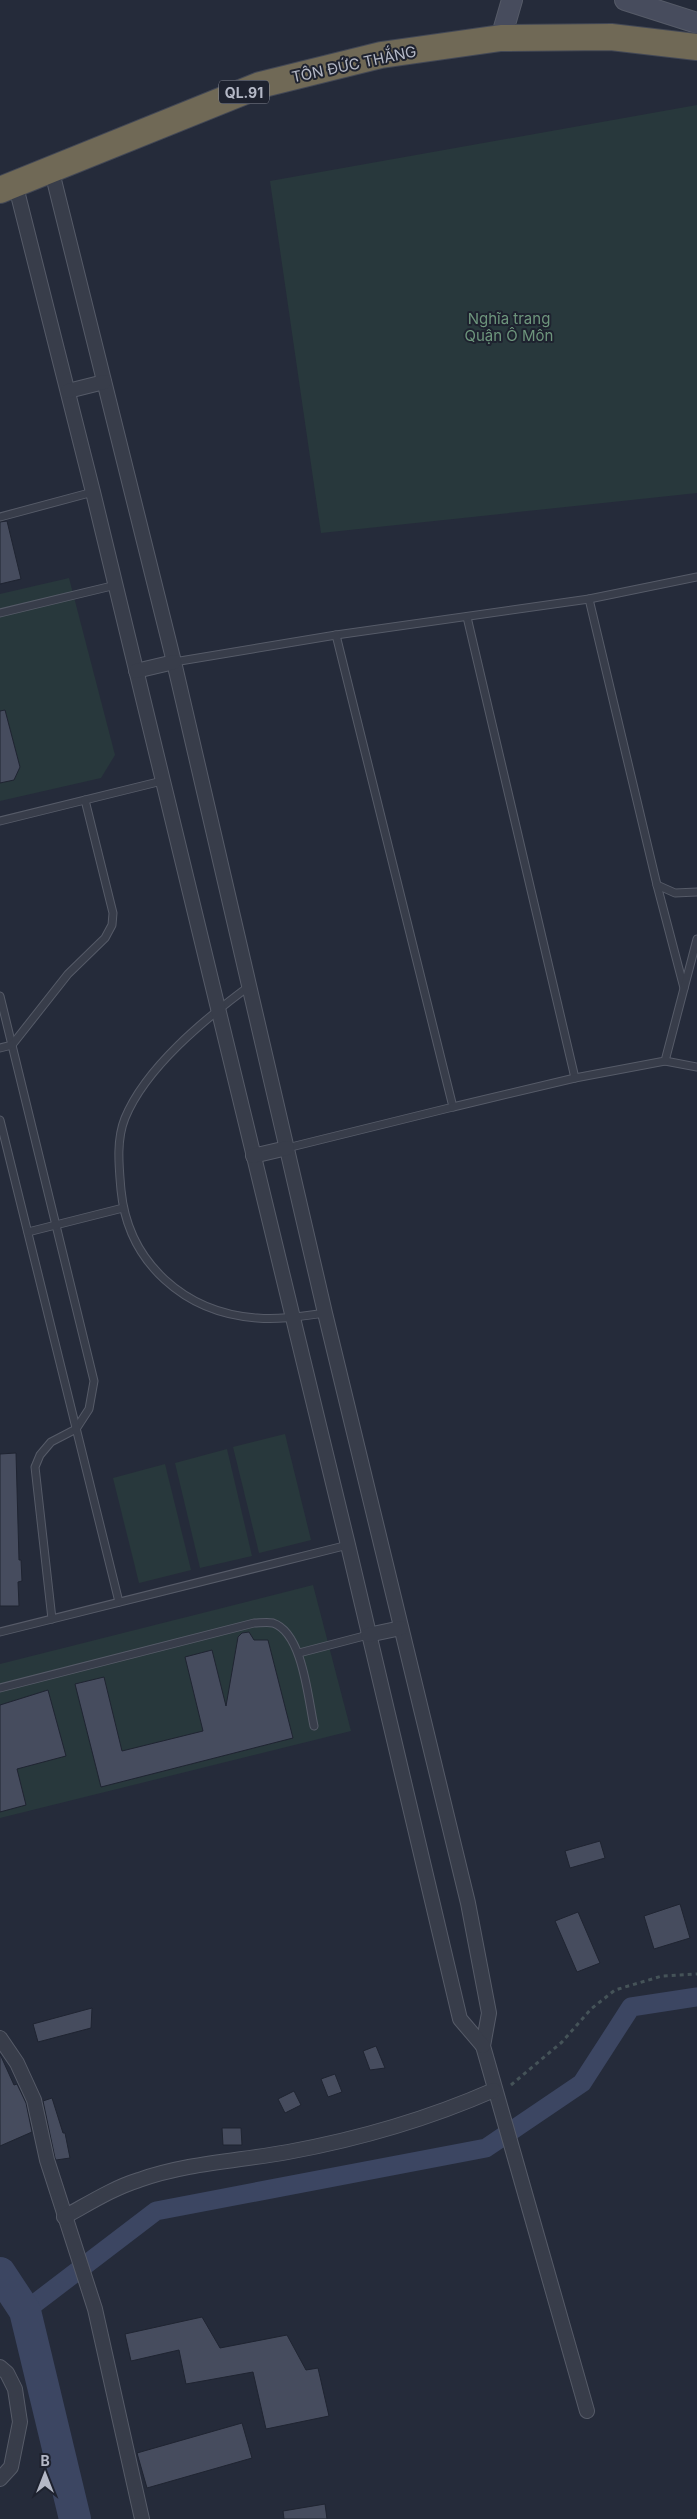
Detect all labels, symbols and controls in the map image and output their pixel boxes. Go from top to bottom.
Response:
street label: TÔN ĐỨC THẮNG [289,40,418,86]
road number: QL.91 [219,80,269,104]
park label: Nghĩa trang Quận Ô Môn [465,309,553,345]
north arrow [20,2449,70,2499]
text: B [40,2452,50,2469]

